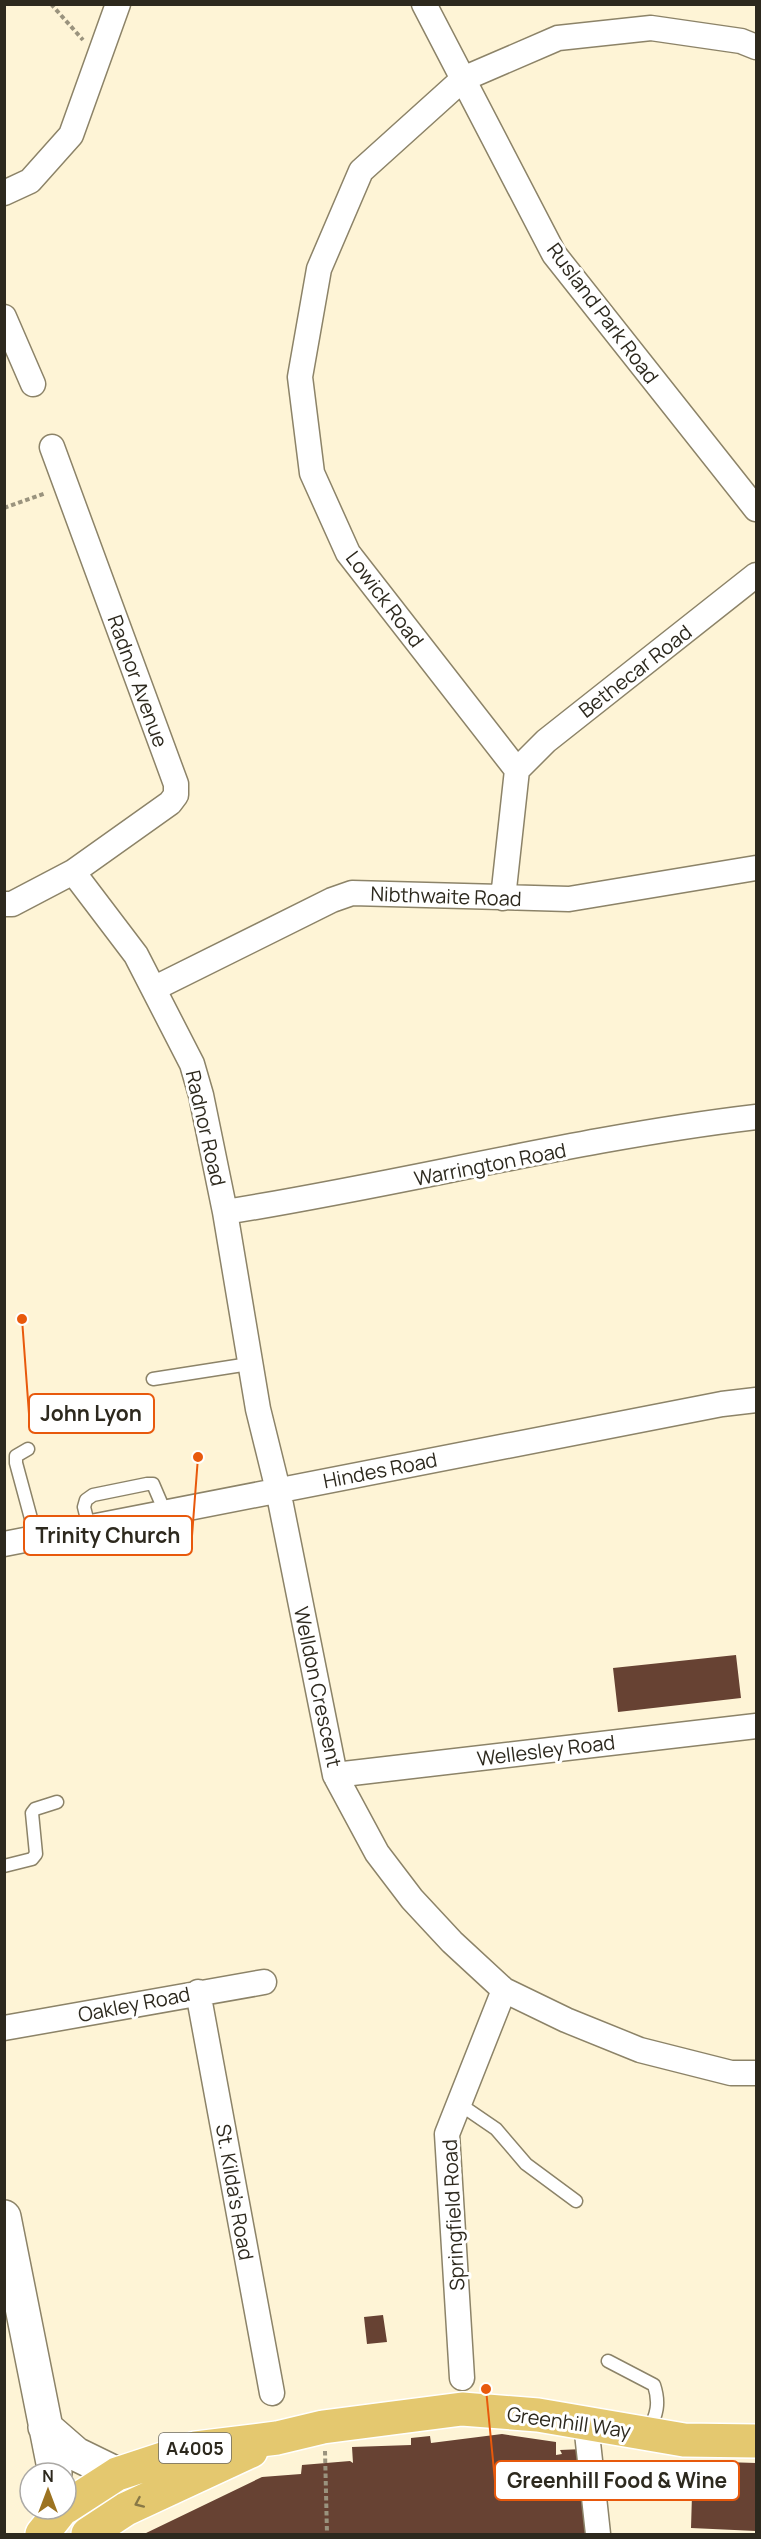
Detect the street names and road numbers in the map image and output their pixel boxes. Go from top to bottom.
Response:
street label: Rusland Park Road [541,237,665,389]
street label: Lowick Road [340,545,430,653]
street label: Radnor Avenue [102,611,174,751]
street label: Bethecar Road [573,618,697,724]
street label: Nibthwaite Road [370,880,522,912]
street label: Radnor Road [180,1068,232,1188]
street label: Warrington Road [412,1136,568,1192]
street label: Hindes Road [321,1446,439,1494]
street label: Welldon Crescent [288,1604,348,1770]
street label: Wellesley Road [475,1728,617,1772]
street label: Oakley Road [76,1980,192,2028]
street label: St. Kilda's Road [210,2122,260,2262]
street label: Springfield Road [436,2139,470,2291]
street label: Greenhill Way [505,2400,633,2444]
road number: A4005 [159,2433,231,2463]

